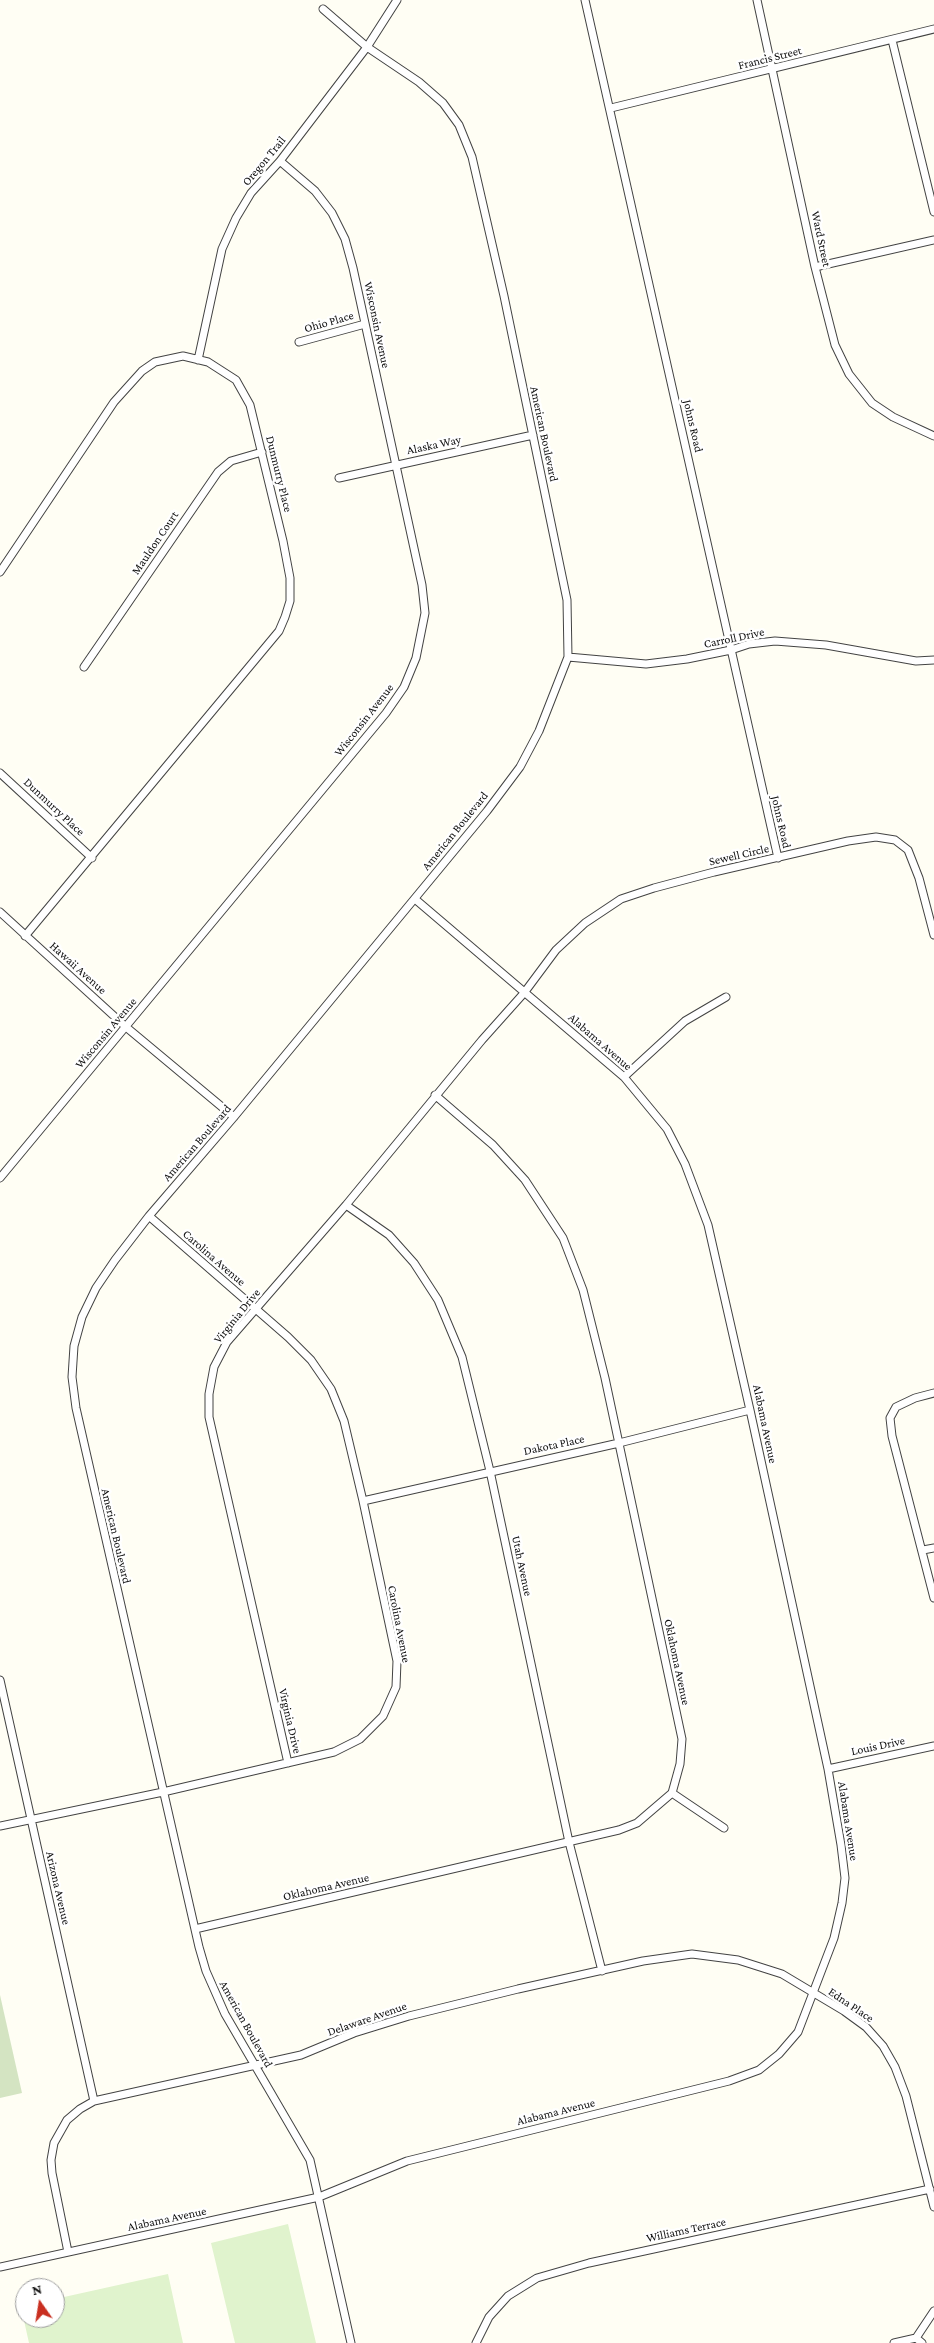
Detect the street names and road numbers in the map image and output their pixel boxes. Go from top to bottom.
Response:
street label: Francis Street [737,43,803,73]
street label: Oregon Trail [239,133,289,189]
street label: Ward Street [808,210,834,268]
street label: Wisconsin Avenue [361,281,393,369]
street label: Ohio Place [303,308,355,336]
street label: American Boulevard [527,385,561,483]
street label: Johns Road [680,398,706,454]
street label: Alaska Way [405,432,463,458]
street label: Dunmurry Place [263,434,295,514]
street label: Mauldon Court [128,508,182,578]
street label: Carroll Drive [702,625,766,651]
street label: Wisconsin Avenue [331,681,397,759]
street label: Dunmurry Place [21,775,87,839]
street label: American Boulevard [419,789,491,873]
street label: Johns Road [768,794,794,850]
street label: Sewell Circle [708,841,770,869]
street label: Hawaii Avenue [47,939,109,997]
street label: Wisconsin Avenue [72,995,140,1071]
street label: Alabama Avenue [565,1010,635,1074]
street label: American Boulevard [160,1102,234,1184]
street label: Carolina Avenue [180,1227,248,1289]
street label: Virginia Drive [211,1286,263,1346]
street label: Alabama Avenue [750,1383,780,1465]
street label: Dakota Place [522,1432,586,1458]
street label: American Boulevard [98,1487,134,1585]
street label: Utah Avenue [509,1535,535,1597]
street label: Carolina Avenue [384,1584,414,1664]
street label: Oklahoma Avenue [661,1618,693,1706]
street label: Virginia Drive [276,1687,304,1755]
street label: Louis Drive [850,1733,906,1759]
street label: Alabama Avenue [835,1780,861,1862]
street label: Arizona Avenue [43,1850,73,1926]
street label: Oklahoma Avenue [282,1870,370,1904]
street label: American Boulevard [216,1978,276,2070]
street label: Edna Place [825,1984,877,2026]
street label: Delaware Avenue [325,1999,409,2039]
street label: Alabama Avenue [515,2095,597,2129]
street label: Alabama Avenue [126,2204,208,2234]
street label: Williams Terrace [645,2215,727,2245]

